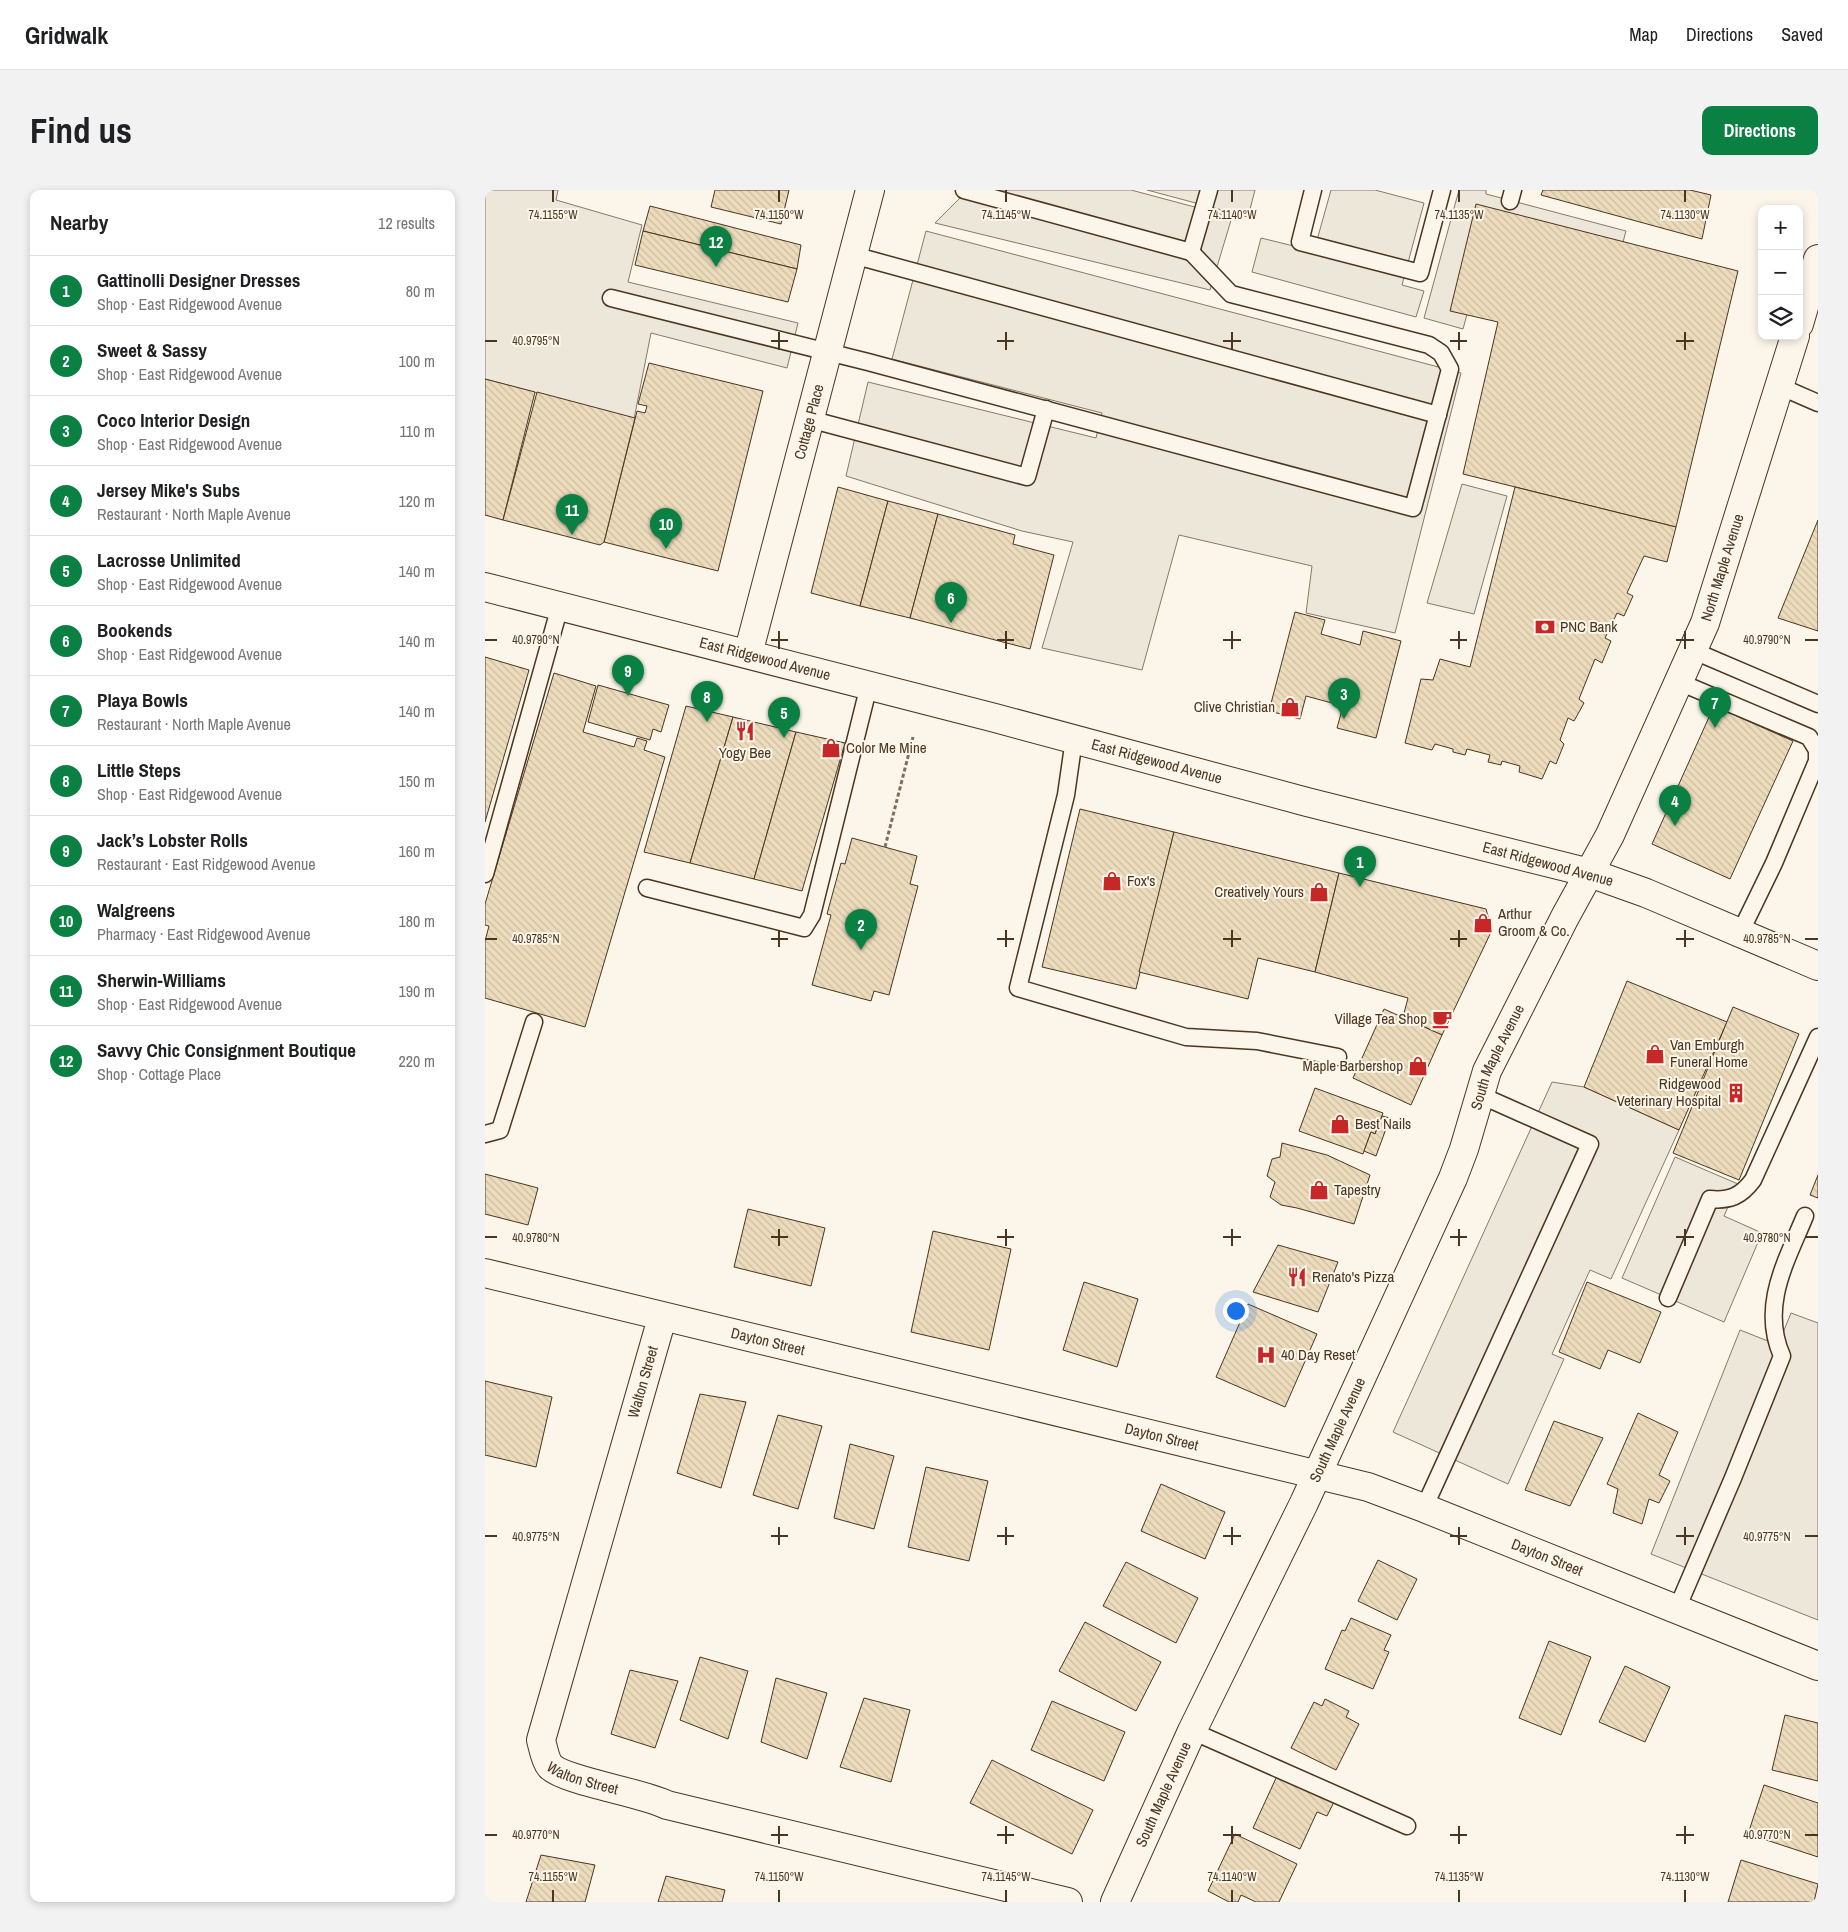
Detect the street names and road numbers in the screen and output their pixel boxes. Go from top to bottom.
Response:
street label: Cottage Place [789,382,829,462]
street label: North Maple Avenue [1695,511,1749,624]
street label: East Ridgewood Avenue [697,632,833,685]
street label: East Ridgewood Avenue [1089,733,1225,789]
street label: East Ridgewood Avenue [1480,836,1616,891]
street label: South Maple Avenue [1465,1001,1529,1112]
street label: Dayton Street [729,1322,808,1360]
street label: Walton Street [622,1343,663,1420]
street label: South Maple Avenue [1304,1374,1370,1486]
street label: Dayton Street [1122,1417,1201,1456]
street label: Dayton Street [1508,1533,1587,1581]
street label: South Maple Avenue [1130,1738,1196,1850]
street label: Walton Street [543,1756,621,1800]

